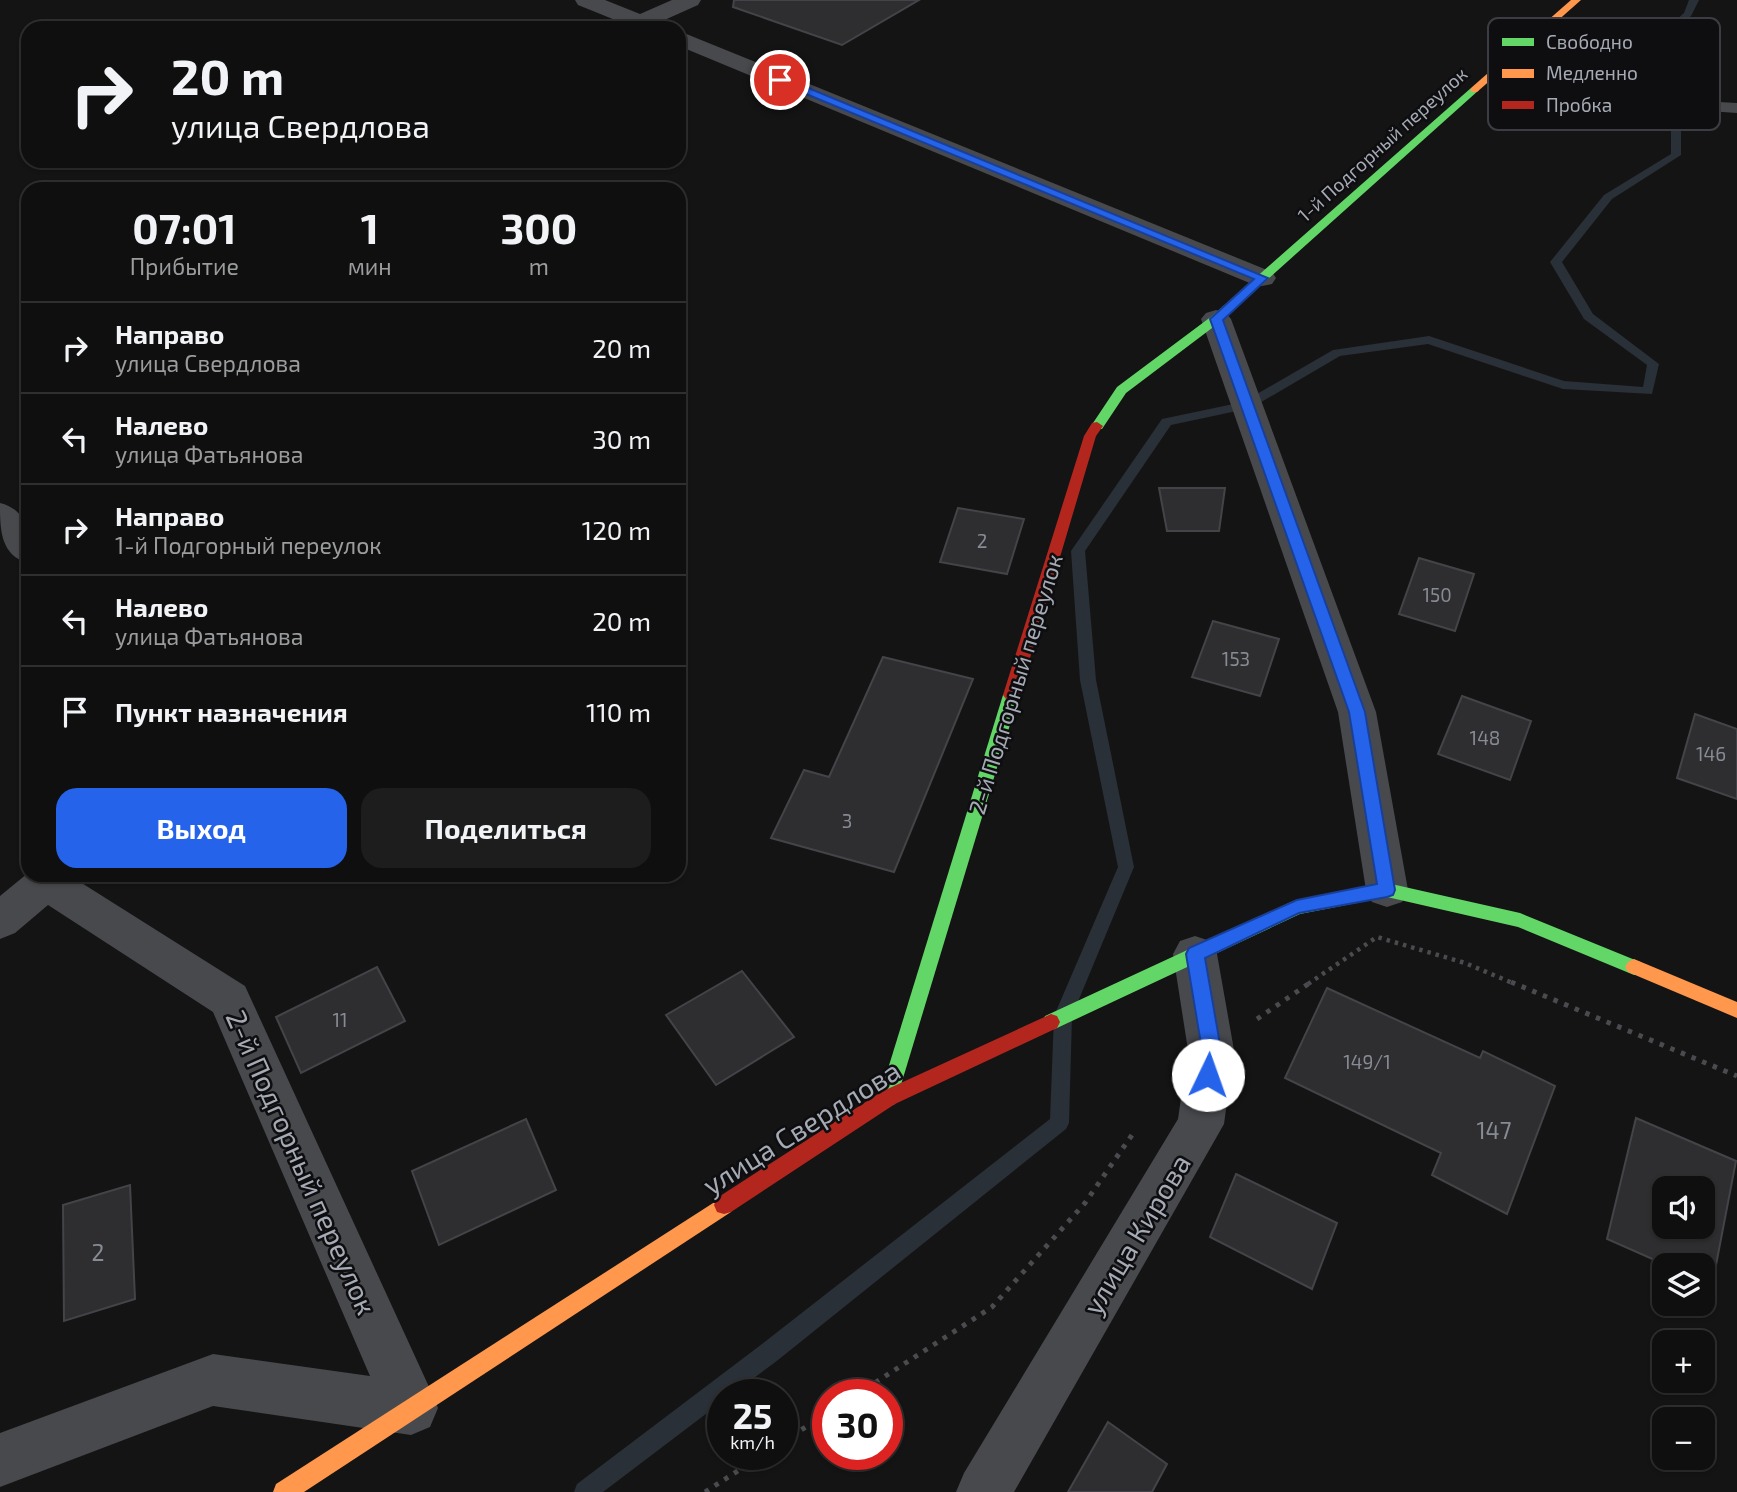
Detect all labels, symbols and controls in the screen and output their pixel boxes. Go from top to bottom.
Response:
legend [1488,18,1720,130]
text: Свободно [1546,30,1633,53]
text: 20 m [171,46,284,105]
icon: right [56,49,147,140]
pin [750,50,810,110]
icon: arrive [761,61,799,99]
text: Медленно [1546,61,1638,84]
street label: 1-й Подгорный переулок [1292,62,1472,227]
text: Пробка [1546,93,1612,116]
text: улица Свердлова [171,106,430,144]
text: 07:01 [132,202,236,252]
text: 1 [361,202,379,252]
text: 300 [500,202,577,252]
text: Прибытие [130,252,239,280]
text: мин [348,252,392,280]
text: m [529,252,549,280]
text: Направо [115,318,224,349]
icon: right [56,329,94,367]
text: 20 m [592,332,651,363]
text: улица Свердлова [115,349,301,377]
text: Налево [115,409,208,440]
icon: left [56,420,94,458]
text: 30 m [592,423,651,454]
text: улица Фатьянова [115,440,304,468]
text: Направо [115,500,224,531]
icon: right [56,511,94,549]
text: 120 m [582,514,651,545]
house number: 2 [977,529,987,552]
text: 1-й Подгорный переулок [115,531,382,559]
street label: 2-й Подгорный переулок [962,551,1069,818]
house number: 150 [1422,583,1452,606]
text: Налево [115,591,208,622]
icon: left [56,602,94,640]
text: 20 m [592,605,651,636]
text: улица Фатьянова [115,622,304,650]
house number: 153 [1222,647,1250,670]
icon: arrive [56,693,94,731]
text: Пункт назначения [115,696,348,727]
text: 110 m [586,696,651,727]
house number: 148 [1470,726,1500,749]
house number: 146 [1696,742,1726,765]
button: Выход [56,788,347,868]
button: Поделиться [361,788,651,868]
house number: 3 [842,809,852,832]
street label: 2-й Подгорный переулок [220,1005,384,1319]
house number: 11 [332,1008,348,1031]
position arrow [1171,1038,1245,1112]
house number: 149/1 [1343,1050,1391,1073]
street label: улица Свердлова [696,1053,906,1201]
house number: 147 [1476,1116,1512,1144]
street label: улица Кирова [1075,1148,1197,1320]
map controls [1652,1176,1715,1470]
button: sound [1652,1176,1715,1239]
house number: 2 [92,1238,104,1266]
button: layers [1652,1253,1715,1316]
button: + [1652,1330,1715,1393]
speed limit sign: 30 [812,1379,903,1470]
text: 25 [733,1394,772,1436]
button: − [1652,1407,1715,1470]
text: km/h [730,1431,775,1453]

